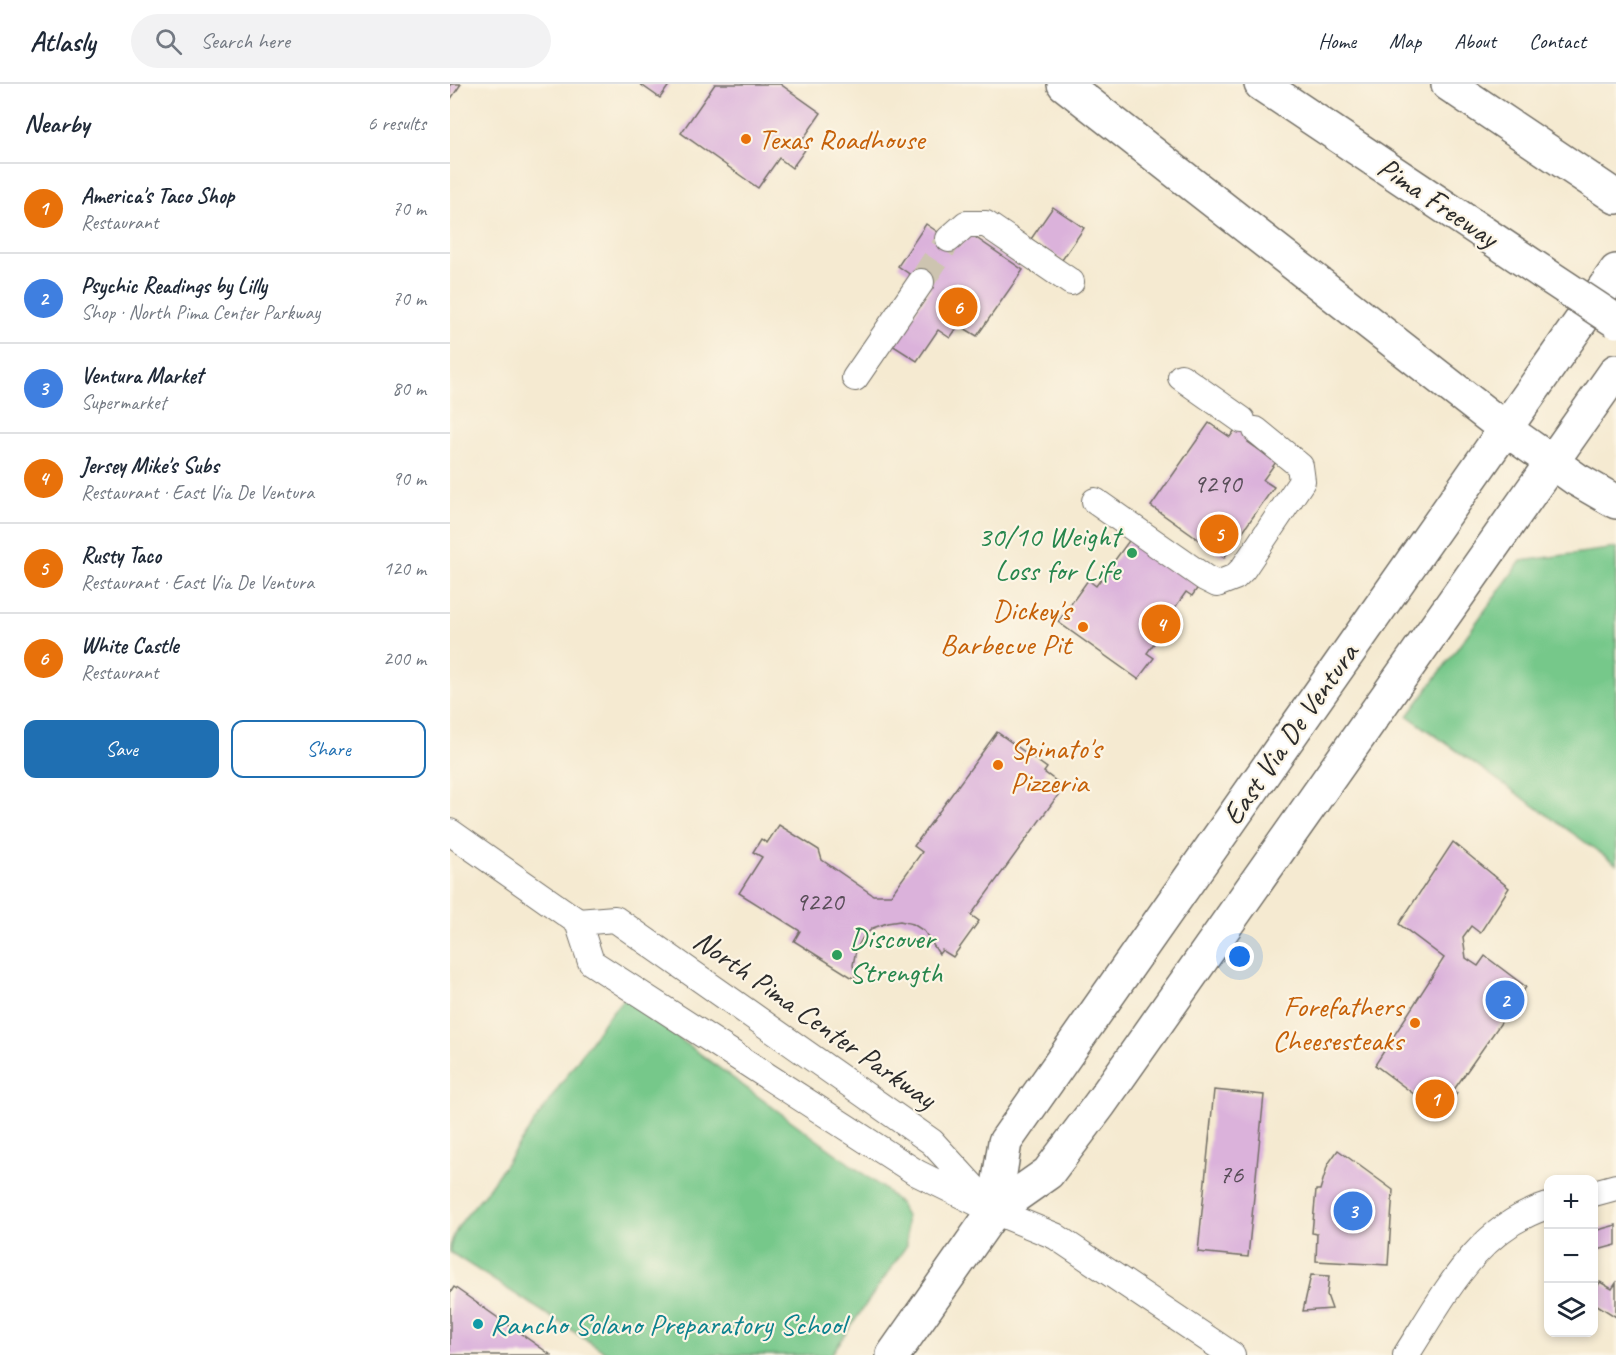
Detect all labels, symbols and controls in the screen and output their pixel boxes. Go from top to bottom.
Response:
search box [131,14,551,68]
text: Atlasly [30,24,95,59]
icon: search [152,25,185,58]
text: Search here [200,27,290,55]
text: Home [1318,28,1356,54]
text: Map [1389,28,1421,54]
text: About [1454,28,1496,54]
text: Contact [1529,28,1586,54]
text: Nearby [24,107,89,140]
text: 6 results [367,111,426,136]
place label: Texas Roadhouse [758,120,927,158]
marker: Texas Roadhouse [739,132,753,146]
street label: Pima Freeway [1370,148,1508,258]
text: America's Taco Shop [81,182,234,210]
text: 1 [39,196,48,221]
text: 70 m [392,196,426,221]
text: Restaurant [81,210,158,235]
text: Psychic Readings by Lilly [81,272,267,300]
pin: 6 [938,284,978,330]
text: 2 [39,286,48,311]
text: 70 m [392,286,426,311]
text: Shop · North Pima Center Parkway [81,300,320,325]
text: Ventura Market [81,362,203,390]
text: 3 [39,376,48,401]
text: 80 m [392,376,426,401]
text: Supermarket [81,390,166,415]
text: Jersey Mike's Subs [81,452,219,480]
text: 4 [39,466,48,491]
text: 90 m [392,466,426,491]
house number: 9290 [1193,466,1243,500]
text: Restaurant · East Via De Ventura [81,480,314,505]
pin: 5 [1200,512,1238,556]
place label: 30/10 Weight Loss for Life [977,517,1124,589]
text: Rusty Taco [81,542,161,570]
marker: 30/10 Weight Loss for Life [1125,546,1139,560]
text: 5 [39,556,48,581]
text: 120 m [383,556,426,581]
text: Restaurant · East Via De Ventura [81,570,314,595]
place label: Dickey's Barbecue Pit [940,591,1074,663]
pin: 4 [1142,602,1180,646]
marker: Dickey's Barbecue Pit [1076,620,1090,634]
text: White Castle [81,632,178,660]
street label: East Via De Ventura [1213,634,1368,832]
text: 6 [39,646,48,671]
text: 200 m [383,646,426,671]
text: Restaurant [81,660,158,685]
button: Save [24,720,219,778]
button: Share [231,720,426,778]
place label: Spinato's Pizzeria [1010,729,1104,801]
marker: Spinato's Pizzeria [991,758,1005,772]
house number: 9220 [795,884,845,918]
place label: Discover Strength [849,919,943,991]
street label: North Pima Center Parkway [686,921,945,1118]
your location [1225,942,1254,971]
marker: Discover Strength [830,948,844,962]
pin: 2 [1486,978,1524,1022]
place label: Forefathers Cheesesteaks [1272,987,1406,1059]
marker: Forefathers Cheesesteaks [1408,1016,1422,1030]
pin: 1 [1416,1076,1454,1122]
house number: 76 [1219,1157,1244,1191]
map controls [1544,1175,1598,1337]
button: + [1544,1175,1598,1229]
pin: 3 [1334,1188,1372,1234]
button: − [1544,1229,1598,1283]
button: layers [1544,1283,1598,1337]
place label: Rancho Solano Preparatory School [490,1305,851,1343]
marker: Rancho Solano Preparatory School [471,1317,485,1331]

